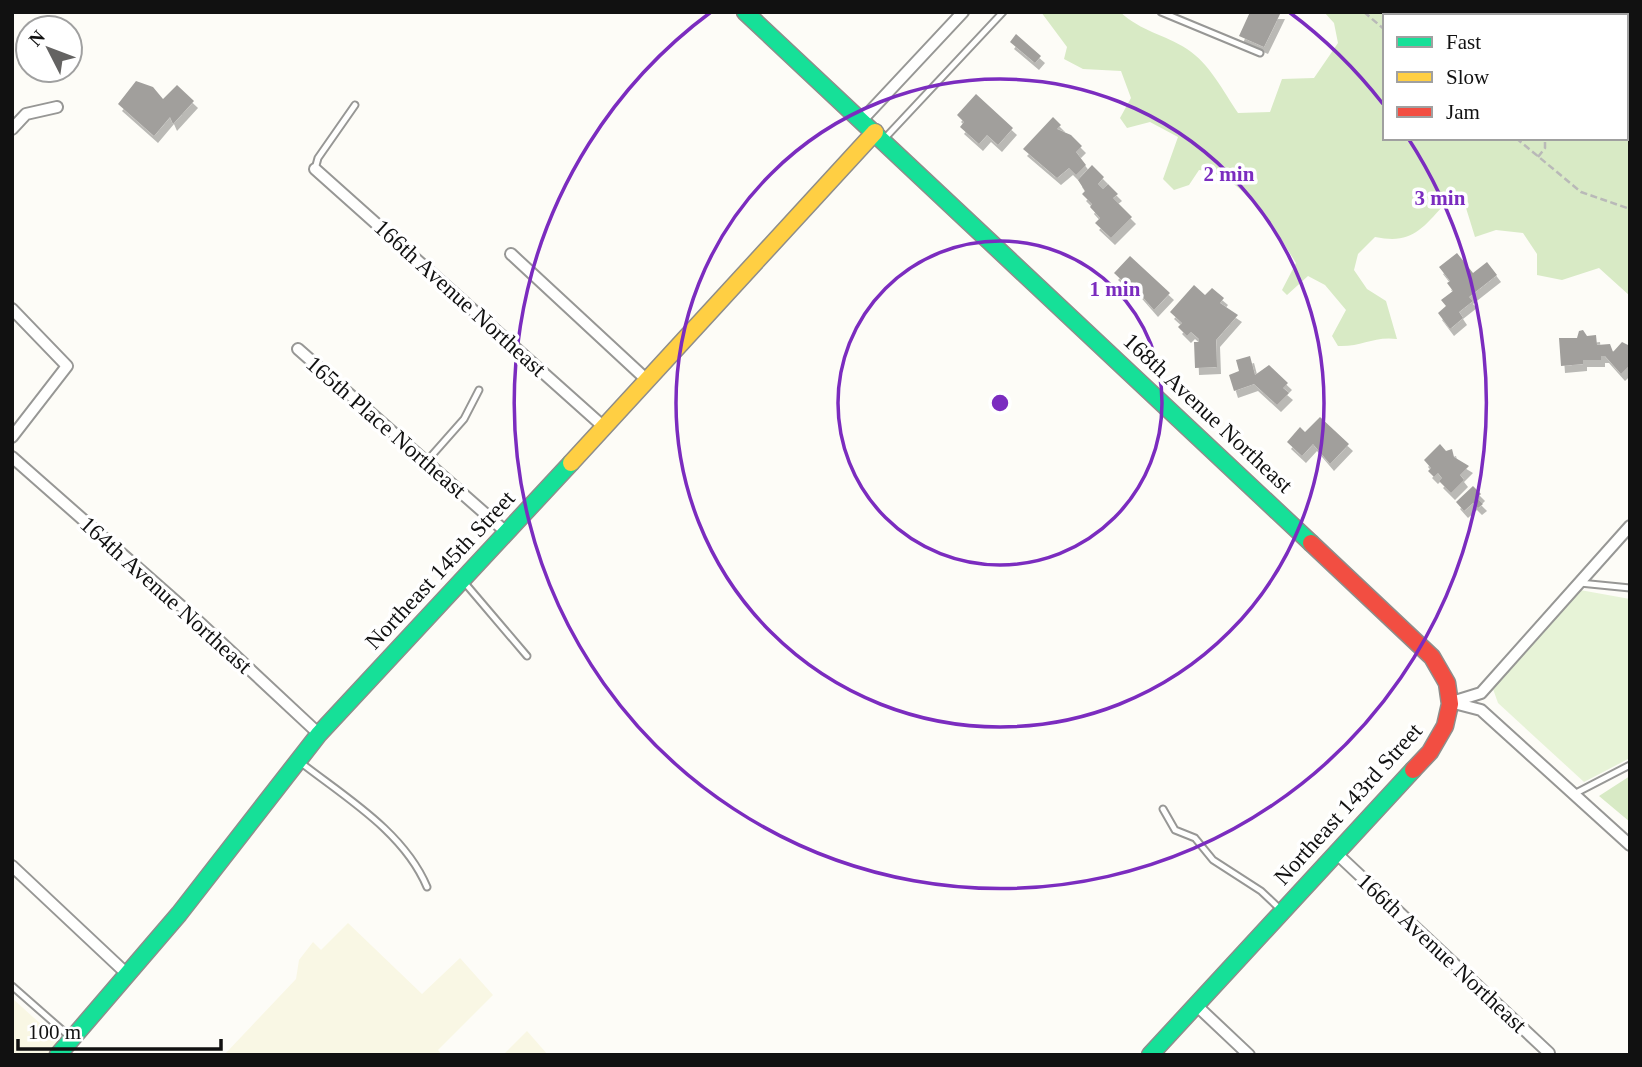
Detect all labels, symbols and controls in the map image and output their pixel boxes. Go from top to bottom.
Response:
north arrow [14,14,84,84]
legend [1383,14,1628,140]
text: N [24,26,49,50]
text: Fast [1446,30,1481,54]
text: Slow [1446,65,1490,89]
text: Jam [1446,100,1480,124]
text: 2 min [1204,162,1255,186]
text: 3 min [1415,186,1466,210]
street label: 166th Avenue Northeast [369,214,551,382]
text: 1 min [1090,277,1141,301]
street label: 168th Avenue Northeast [1118,328,1298,498]
street label: 165th Place Northeast [301,351,471,503]
centre of rings [988,391,1012,415]
street label: Northeast 145th Street [360,485,520,654]
street label: 164th Avenue Northeast [75,511,257,679]
street label: Northeast 143rd Street [1269,718,1427,890]
street label: 166th Avenue Northeast [1352,868,1532,1038]
scale bar [18,1007,220,1052]
text: 100 m [28,1020,81,1044]

